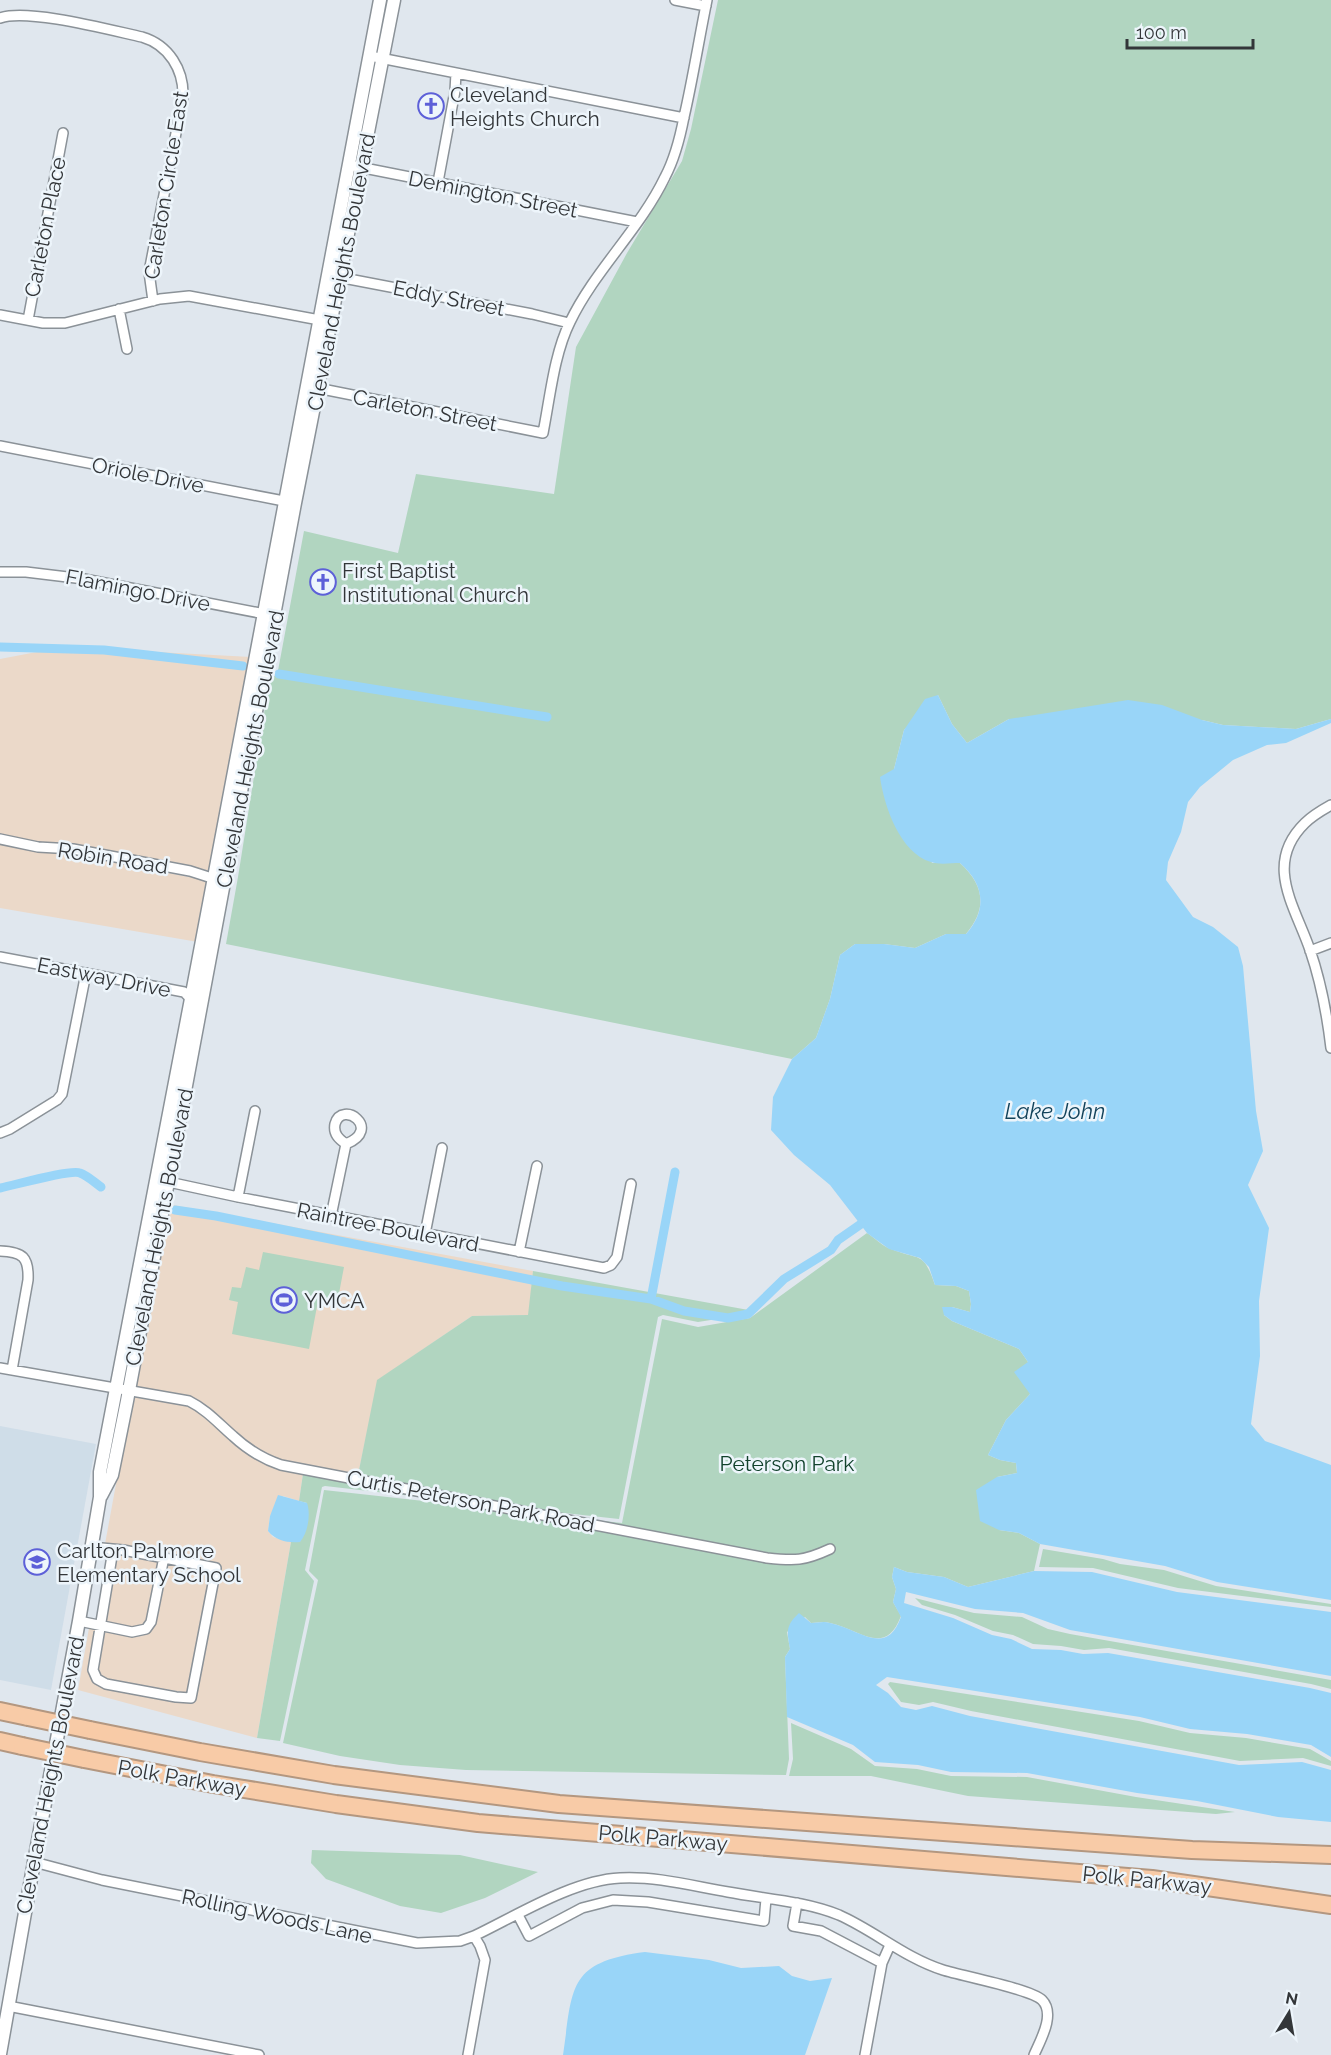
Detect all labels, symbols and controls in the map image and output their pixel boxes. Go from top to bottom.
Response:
scale bar [1127,12,1253,50]
text: 100 m [1136,22,1187,43]
place label: Cleveland Heights Church [450,82,600,131]
street label: Carleton Circle East [139,89,193,281]
church icon: Cleveland Heights Church [416,91,446,121]
street label: Cleveland Heights Boulevard [302,131,380,413]
street label: Carleton Place [19,155,71,299]
street label: Demington Street [406,165,580,223]
street label: Eddy Street [391,275,507,321]
street label: Carleton Street [351,384,499,436]
street label: Oriole Drive [90,452,206,498]
place label: First Baptist Institutional Church [342,558,529,607]
street label: Flamingo Drive [64,564,212,616]
church icon: First Baptist Institutional Church [308,567,338,597]
street label: Cleveland Heights Boulevard [211,608,289,890]
street label: Robin Road [56,837,170,879]
street label: Eastway Drive [35,952,173,1002]
street label: Cleveland Heights Boulevard [120,1086,198,1368]
water label: Lake John [1005,1098,1105,1124]
street label: Raintree Boulevard [295,1197,481,1257]
sports icon: YMCA [269,1285,299,1315]
place label: YMCA [304,1288,364,1313]
park label: Peterson Park [720,1451,854,1476]
street label: Curtis Peterson Park Road [345,1465,597,1537]
place label: Carlton Palmore Elementary School [57,1538,241,1587]
school or university icon: Carlton Palmore Elementary School [22,1547,52,1577]
street label: Cleveland Heights Boulevard [11,1634,89,1916]
street label: Polk Parkway [116,1754,248,1802]
street label: Polk Parkway [597,1820,729,1856]
street label: Polk Parkway [1081,1861,1213,1899]
street label: Rolling Woods Lane [179,1884,375,1948]
north arrow [1259,1983,1319,2043]
text: N [1284,1988,1300,2009]

